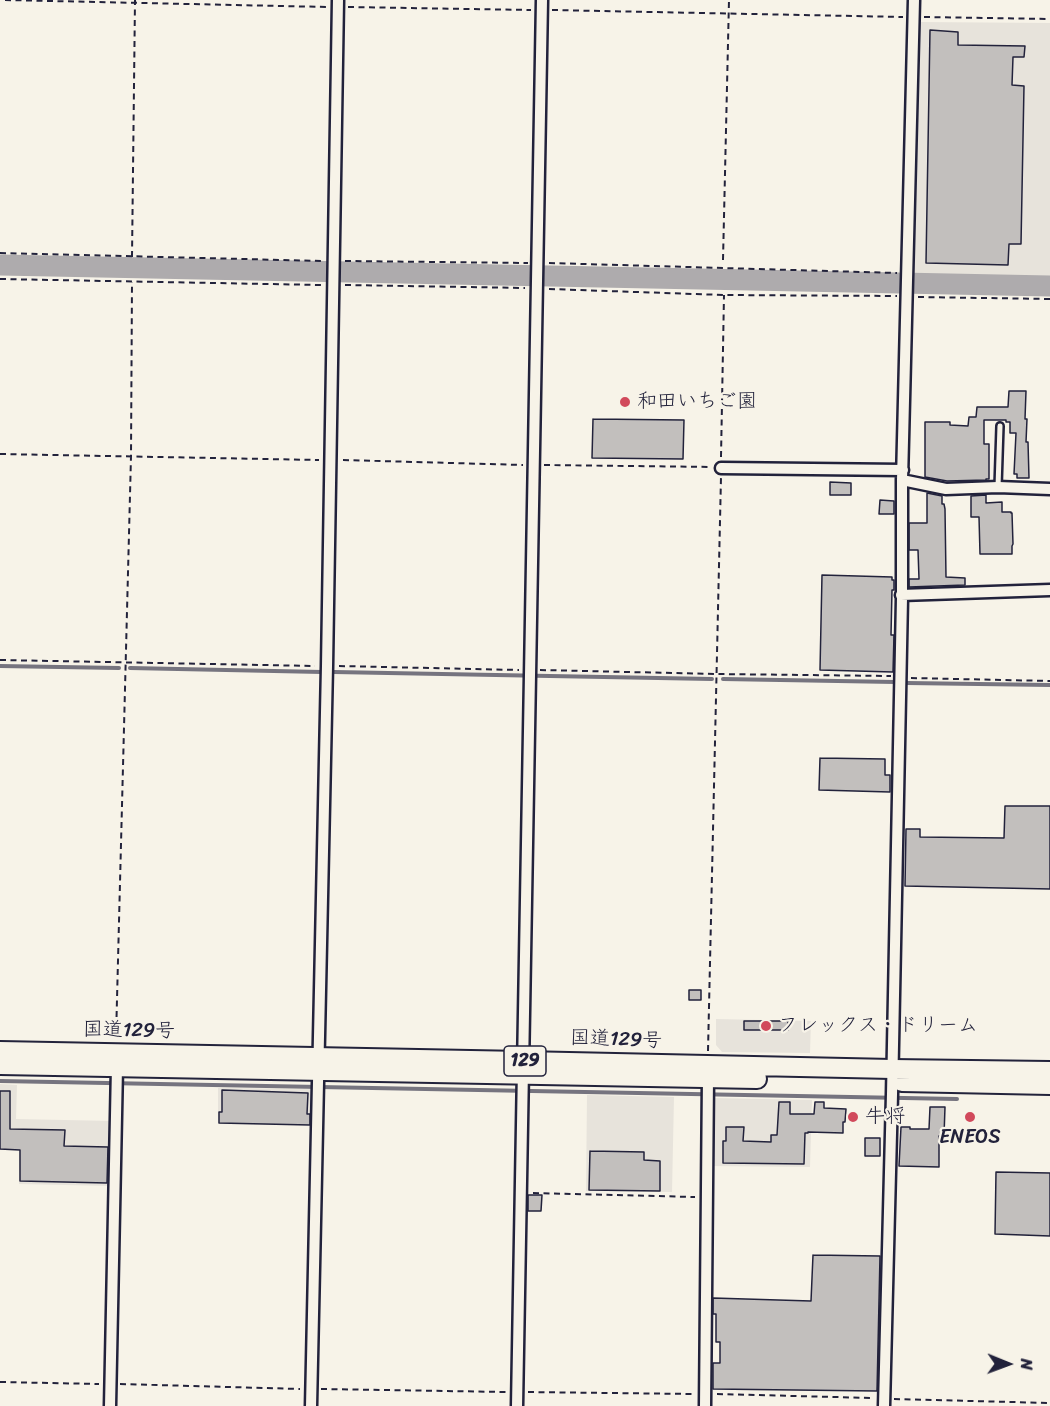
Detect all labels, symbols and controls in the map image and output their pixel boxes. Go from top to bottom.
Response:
place label: 和田いちご園 [637,390,757,414]
marker: 和田いちご園 [618,395,632,409]
place label: フレックス・ドリーム [778,1014,978,1038]
street label: 国道129号 [83,1018,175,1044]
marker: フレックス・ドリーム [759,1019,773,1033]
street label: 国道129号 [569,1026,663,1054]
road number: 129 [504,1046,546,1076]
place label: 牛将 [865,1105,905,1129]
marker: 牛将 [846,1110,860,1124]
marker: ENEOS [963,1110,977,1124]
place label: ENEOS [939,1126,1001,1150]
north arrow [978,1334,1038,1394]
text: N [1012,1359,1041,1370]

